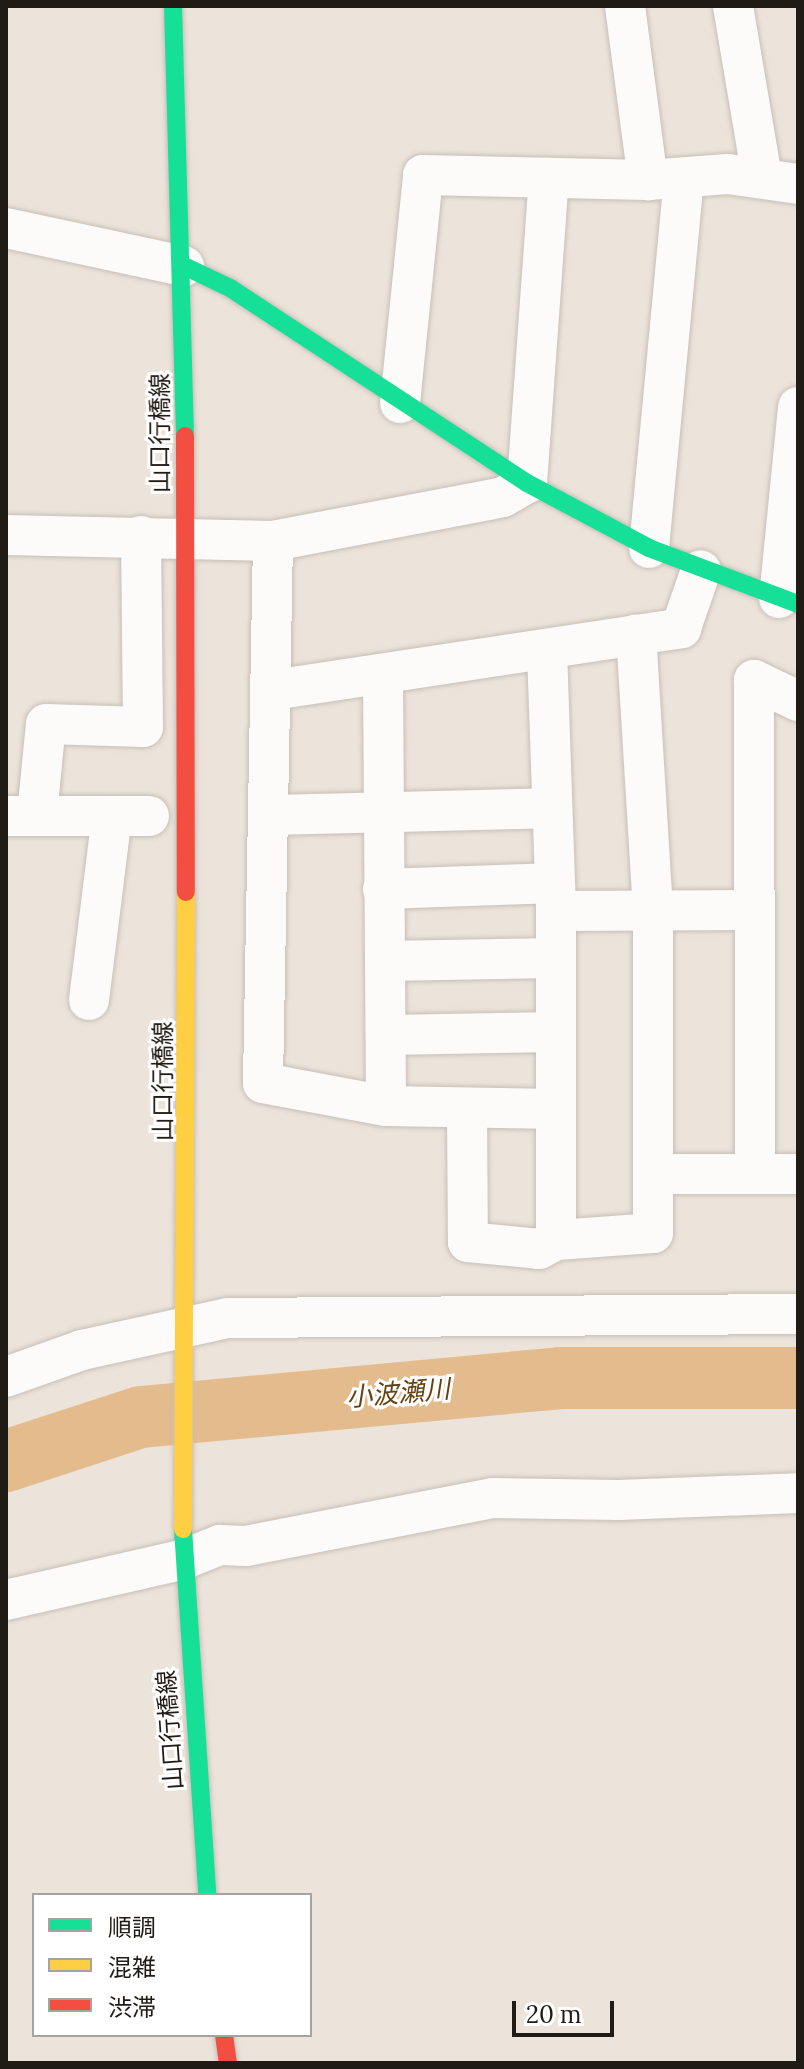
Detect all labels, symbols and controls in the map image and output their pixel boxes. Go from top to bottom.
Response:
street label: 山口行橋線 [146,373,174,493]
street label: 山口行橋線 [149,1021,177,1141]
water label: 小波瀬川 [345,1373,451,1413]
street label: 山口行橋線 [151,1669,189,1791]
legend [32,1893,312,2037]
text: 順調 [108,1912,156,1943]
text: 混雑 [108,1952,156,1983]
scale bar [516,1985,618,2035]
text: 渋滞 [108,1992,156,2023]
text: 20 m [526,1999,582,2030]

